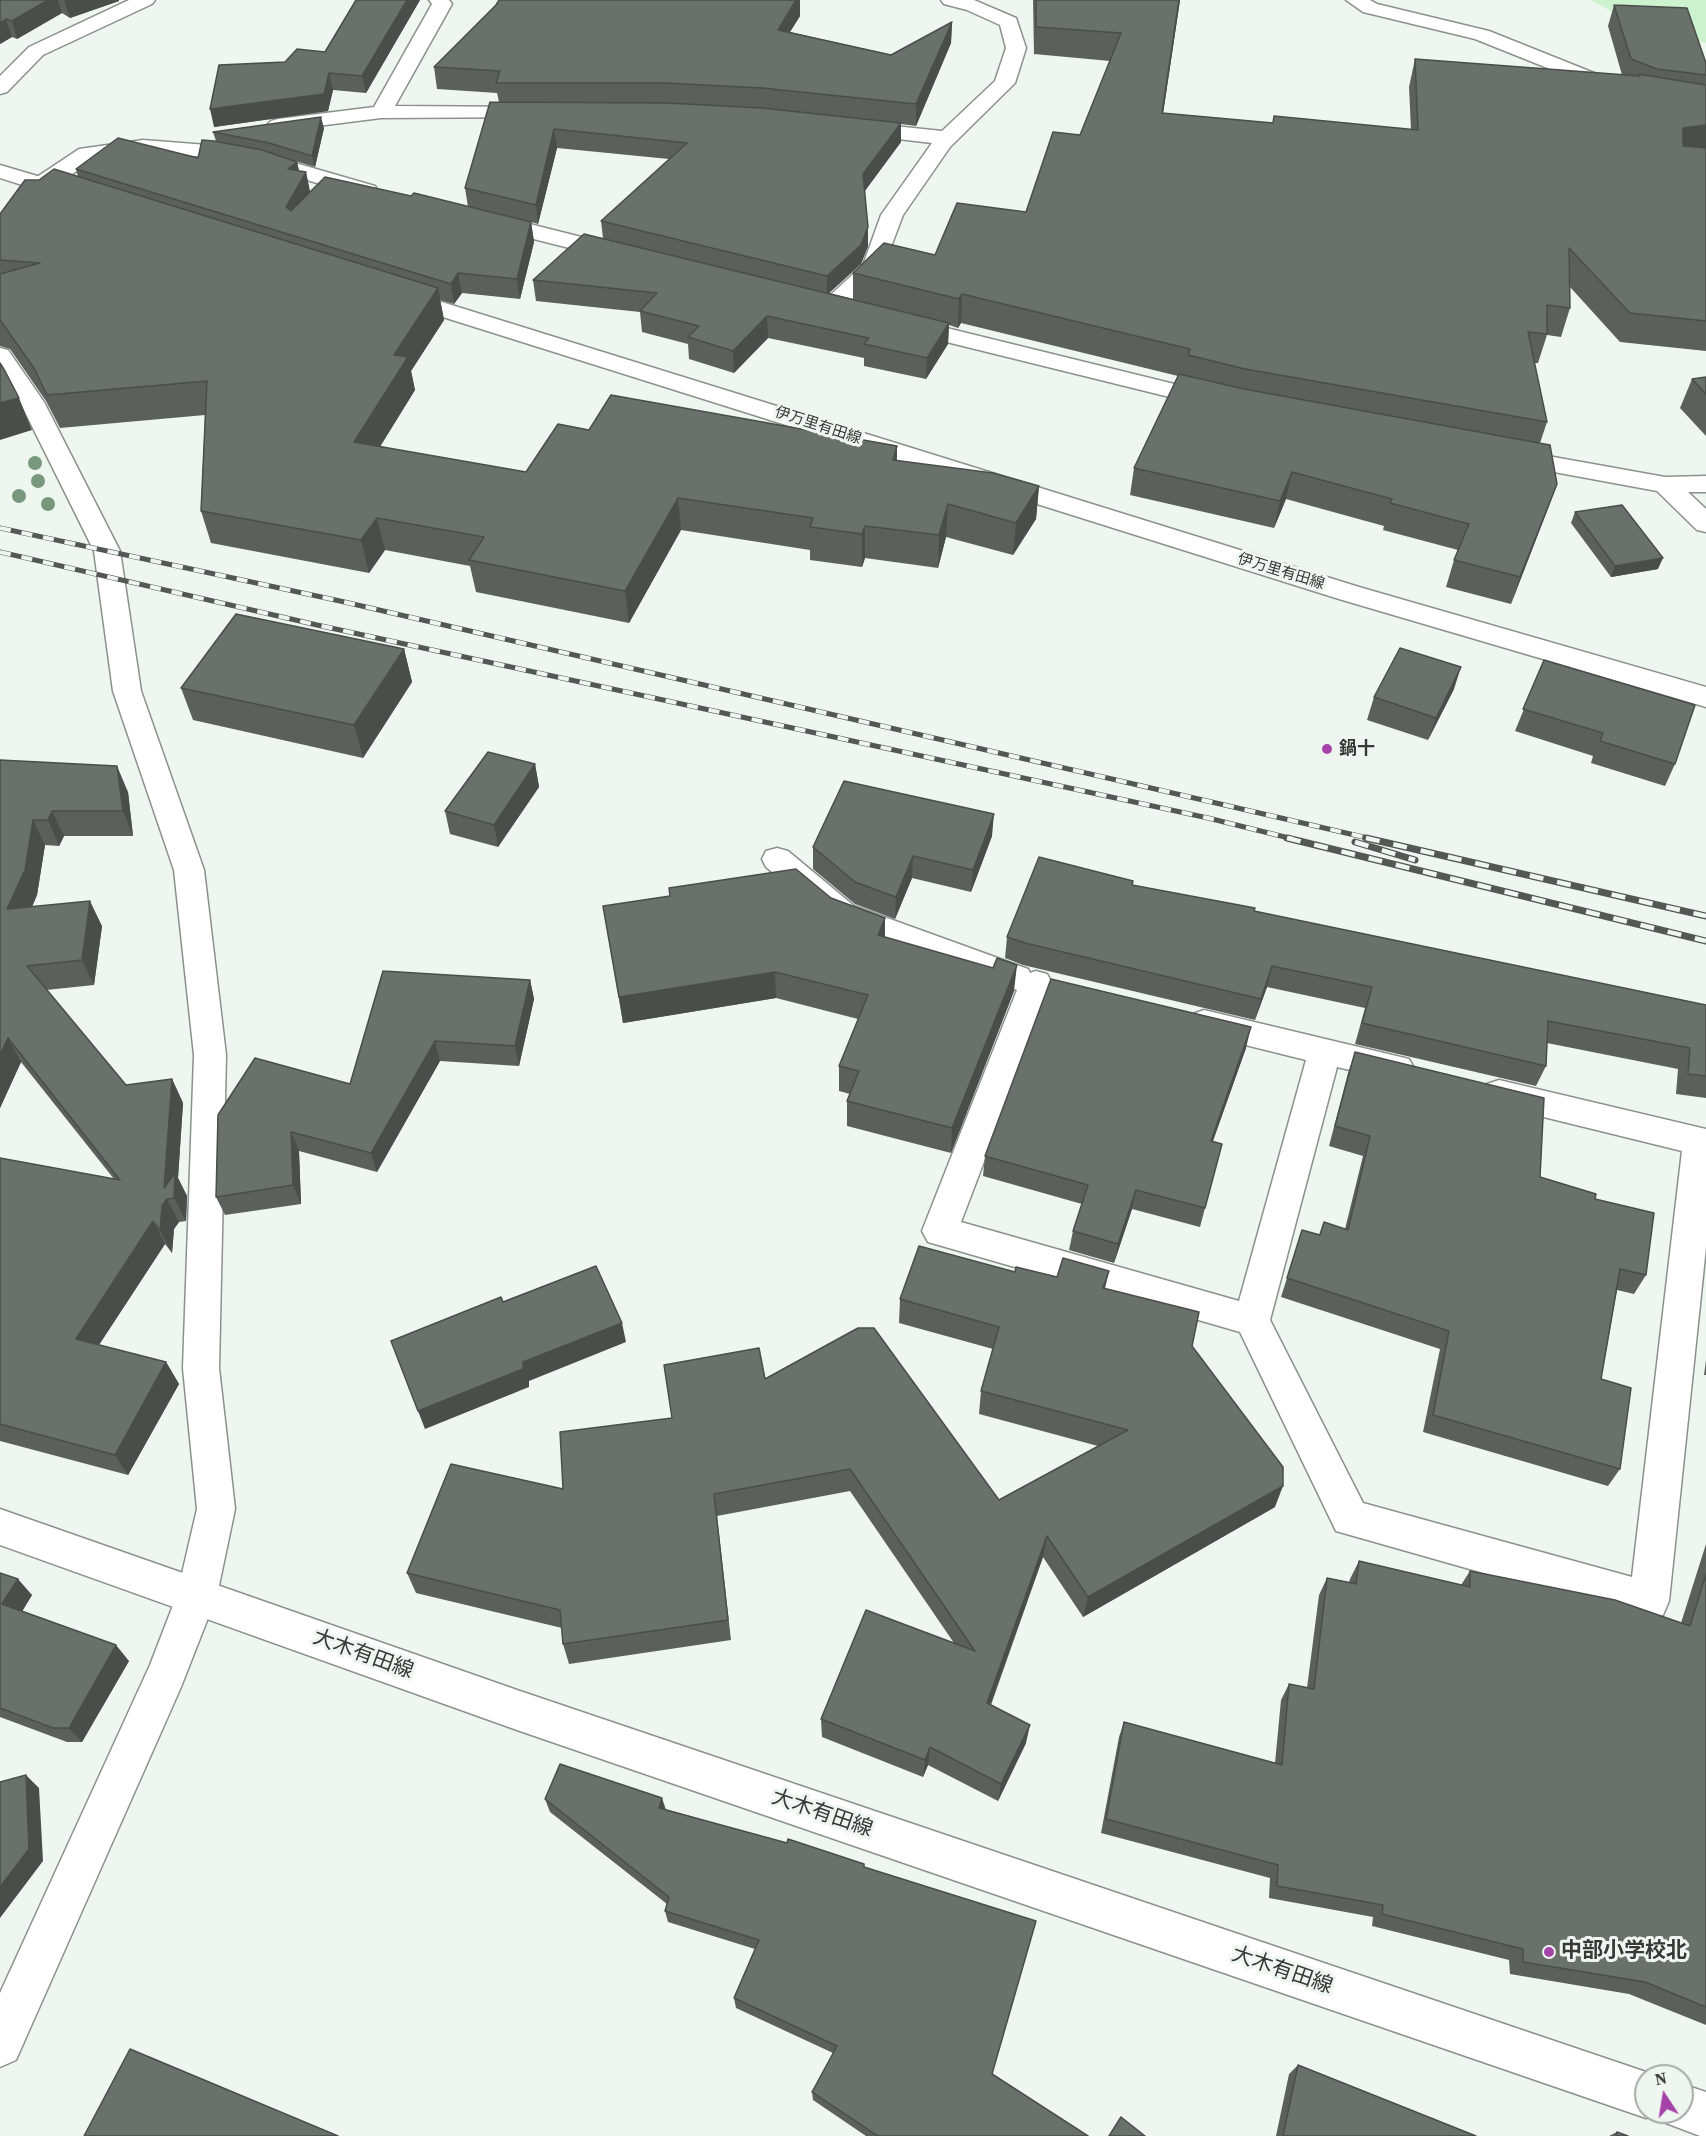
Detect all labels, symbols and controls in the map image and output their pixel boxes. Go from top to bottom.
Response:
street label: 伊万里有田線 [772,404,864,448]
street label: 伊万里有田線 [1235,550,1327,594]
place label: 鍋十 [1339,738,1375,760]
marker: 鍋十 [1320,742,1334,756]
street label: 大木有田線 [309,1625,417,1685]
street label: 大木有田線 [768,1785,876,1843]
place label: 中部小学校北 [1561,1939,1687,1965]
street label: 大木有田線 [1228,1942,1336,2000]
marker: 中部小学校北 [1542,1945,1556,1959]
north arrow [1634,2064,1694,2124]
text: N [1653,2066,1669,2090]

